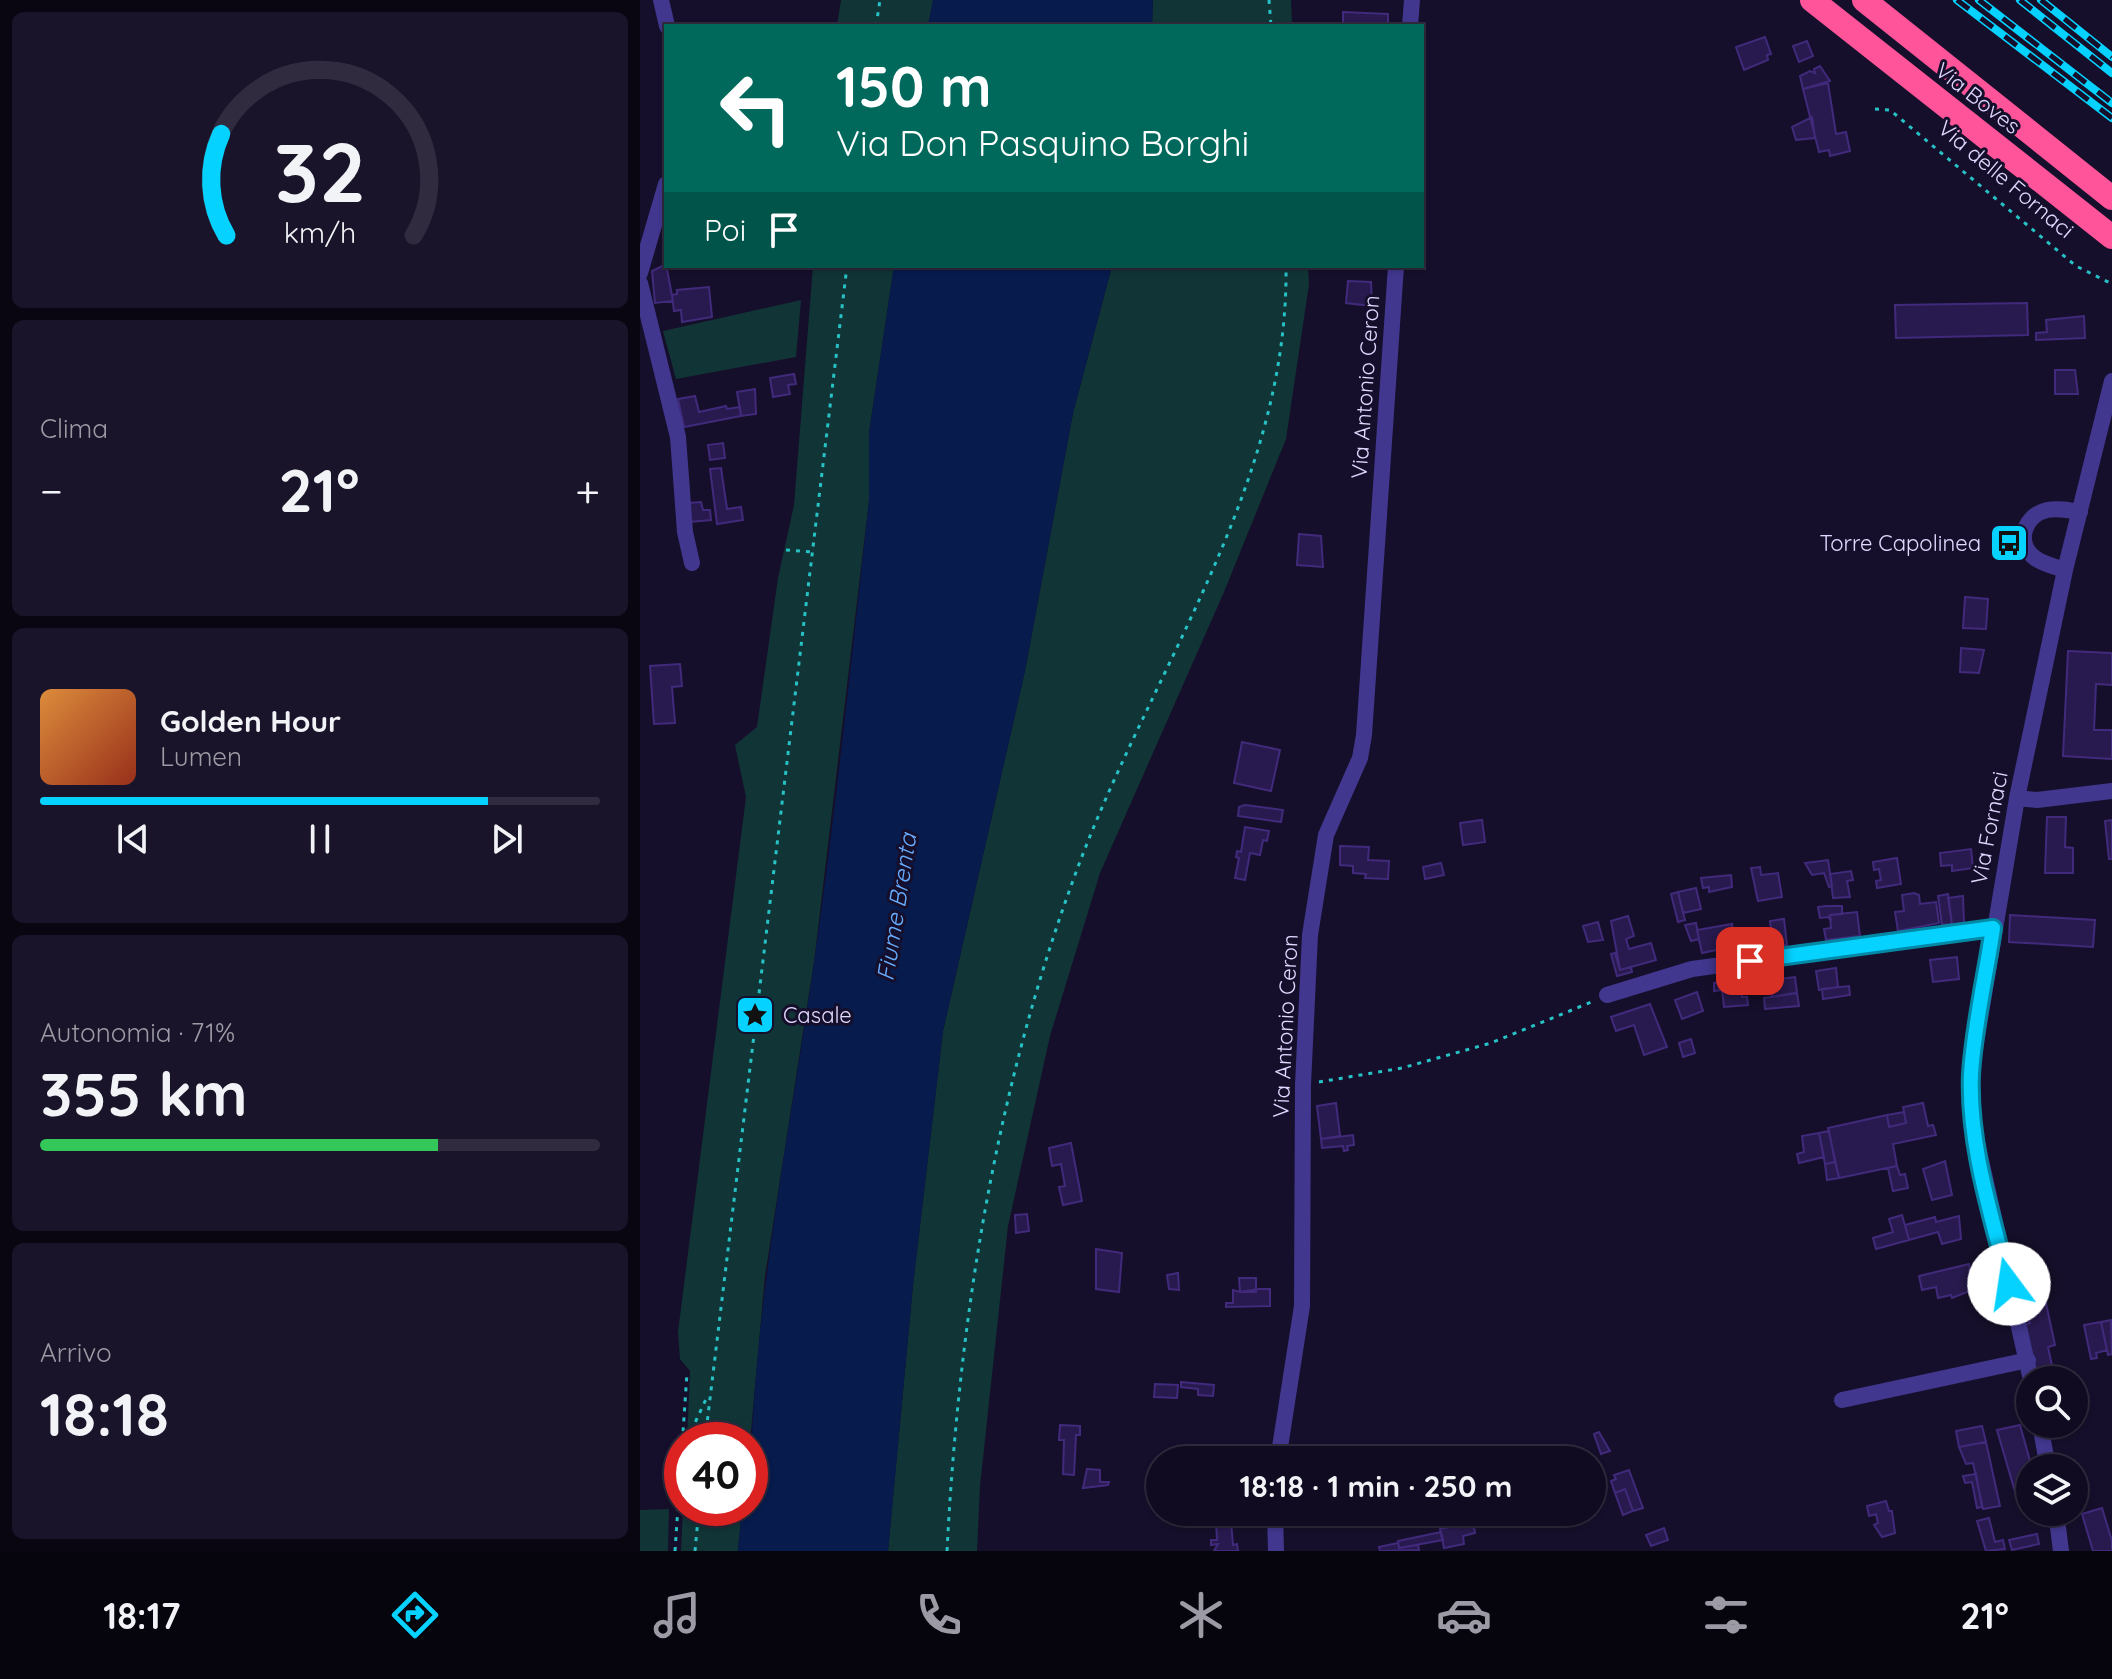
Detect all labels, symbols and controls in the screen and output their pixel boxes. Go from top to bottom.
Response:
text: 150 m [836,51,992,121]
icon: left [704,56,808,160]
street label: Via Boves [1930,56,2026,140]
street label: Via delle Fornaci [1932,114,2080,244]
text: 32 [274,118,366,222]
text: Via Don Pasquino Borghi [836,120,1249,165]
icon: arrive [762,208,806,252]
text: Poi [704,211,746,249]
text: km/h [284,214,356,250]
street label: Via Antonio Ceron [1345,294,1385,480]
text: Clima [40,412,108,445]
text: 21° [279,452,360,527]
text: − [40,463,63,518]
text: + [575,463,600,518]
bus stop icon: Torre Capolinea [1988,522,2030,564]
place label: Torre Capolinea [1820,529,1981,557]
text: Golden Hour [160,702,341,740]
text: Lumen [160,740,242,773]
street label: Via Fornaci [1964,769,2014,887]
icon: previous [111,817,155,861]
icon: pause [298,817,342,861]
icon: next [485,817,529,861]
water label: Fiume Brenta [870,830,923,983]
pin [1716,927,1784,995]
street label: Via Antonio Ceron [1266,934,1304,1118]
icon: arrive [1728,939,1772,983]
place icon: Casale [734,994,776,1036]
place label: Casale [783,1001,852,1029]
text: Autonomia · 71% [40,1016,235,1049]
text: 355 km [40,1056,248,1131]
position arrow [1967,1242,2051,1326]
text: Arrivo [40,1336,112,1369]
map controls [2016,1366,2088,1526]
button: search [2016,1366,2088,1438]
text: 18:18 [40,1376,169,1451]
speed limit sign: 40 [664,1422,768,1526]
button: layers [2016,1454,2088,1526]
text: 18:18 · 1 min · 250 m [1240,1467,1512,1505]
icon: directions [387,1587,443,1643]
icon: music [649,1587,705,1643]
icon: phone [911,1587,967,1643]
icon: climate [1173,1587,1229,1643]
icon: car [1436,1587,1492,1643]
icon: filters [1698,1587,1754,1643]
text: 18:17 [103,1593,180,1638]
text: 21° [1960,1593,2009,1638]

